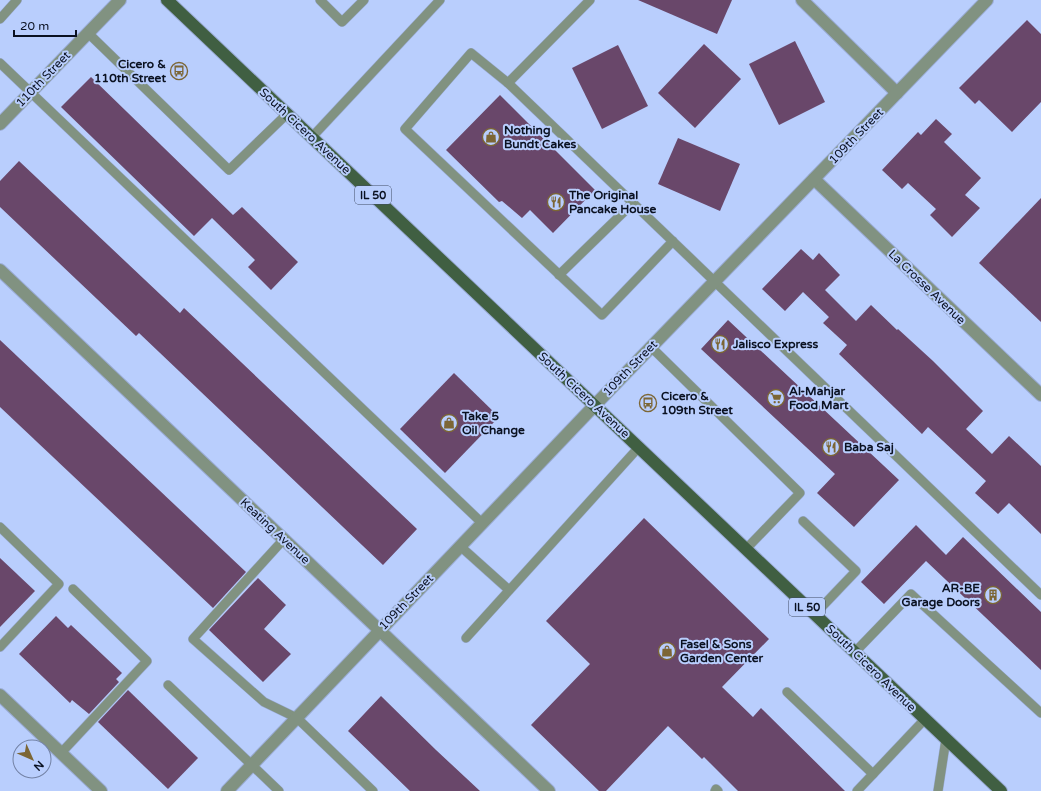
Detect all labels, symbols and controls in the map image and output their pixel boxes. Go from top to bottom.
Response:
scale bar [14,12,76,38]
text: 20 m [20,19,49,33]
street label: 110th Street [13,48,73,110]
place label: Cicero & 110th Street [94,57,166,85]
bus stop icon: Cicero & 110th Street [169,61,189,81]
street label: South Cicero Avenue [257,85,354,177]
street label: 109th Street [826,105,886,167]
place label: Nothing Bundt Cakes [504,123,576,151]
shop icon: Nothing Bundt Cakes [481,127,501,147]
road number: IL 50 [355,186,391,204]
place label: The Original Pancake House [568,188,657,216]
restaurant icon: The Original Pancake House [546,192,566,212]
street label: La Crosse Avenue [886,247,968,327]
restaurant icon: Jalisco Express [710,334,730,354]
street label: 109th Street [600,337,660,399]
place label: Jalisco Express [732,337,819,352]
street label: South Cicero Avenue [536,349,633,441]
place label: Al-Mahjar Food Mart [789,384,849,412]
supermarket icon: Al-Mahjar Food Mart [766,388,786,408]
place label: Cicero & 109th Street [661,389,733,417]
bus stop icon: Cicero & 109th Street [638,393,658,413]
place label: Take 5 Oil Change [461,409,525,438]
shop icon: Take 5 Oil Change [439,413,459,433]
restaurant icon: Baba Saj [821,437,841,457]
place label: Baba Saj [844,440,894,455]
street label: Keating Avenue [237,495,313,567]
street label: 109th Street [376,571,436,633]
place label: AR-BE Garage Doors [902,581,980,610]
building icon: AR-BE Garage Doors [983,585,1003,605]
road number: IL 50 [789,598,825,616]
street label: South Cicero Avenue [823,622,919,715]
place label: Fasel & Sons Garden Center [680,637,763,665]
shop icon: Fasel & Sons Garden Center [657,641,677,661]
north arrow [12,739,52,779]
text: N [31,758,46,773]

